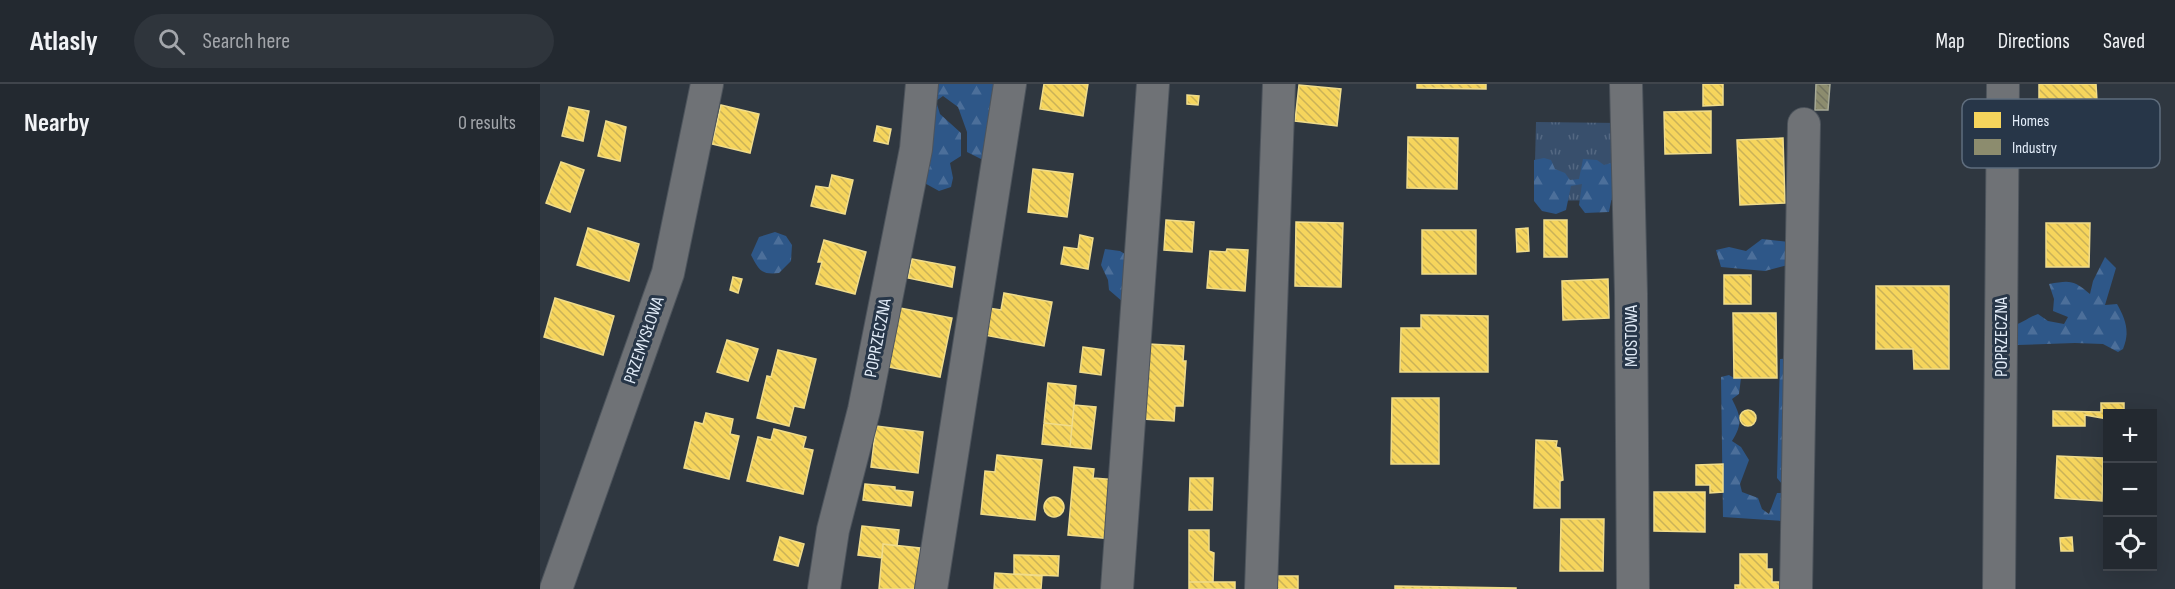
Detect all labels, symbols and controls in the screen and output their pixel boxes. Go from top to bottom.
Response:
search box [134,14,554,68]
text: Atlasly [30,25,98,58]
icon: search [155,25,188,58]
text: Search here [203,28,290,55]
text: Map [1935,29,1965,54]
text: Directions [1998,29,2070,54]
text: Saved [2103,29,2145,54]
legend [1962,99,2160,168]
text: Nearby [24,108,90,139]
text: 0 results [458,111,516,135]
text: Homes [2012,112,2049,131]
text: Industry [2012,139,2057,158]
street label: PRZEMYSŁOWA [619,293,669,386]
street label: POPRZECZNA [860,296,896,379]
street label: POPRZECZNA [1991,297,2012,377]
street label: MOSTOWA [1621,305,1642,367]
map controls [2103,409,2157,571]
button: + [2103,409,2157,463]
button: − [2103,463,2157,517]
button: locate [2103,517,2157,571]

